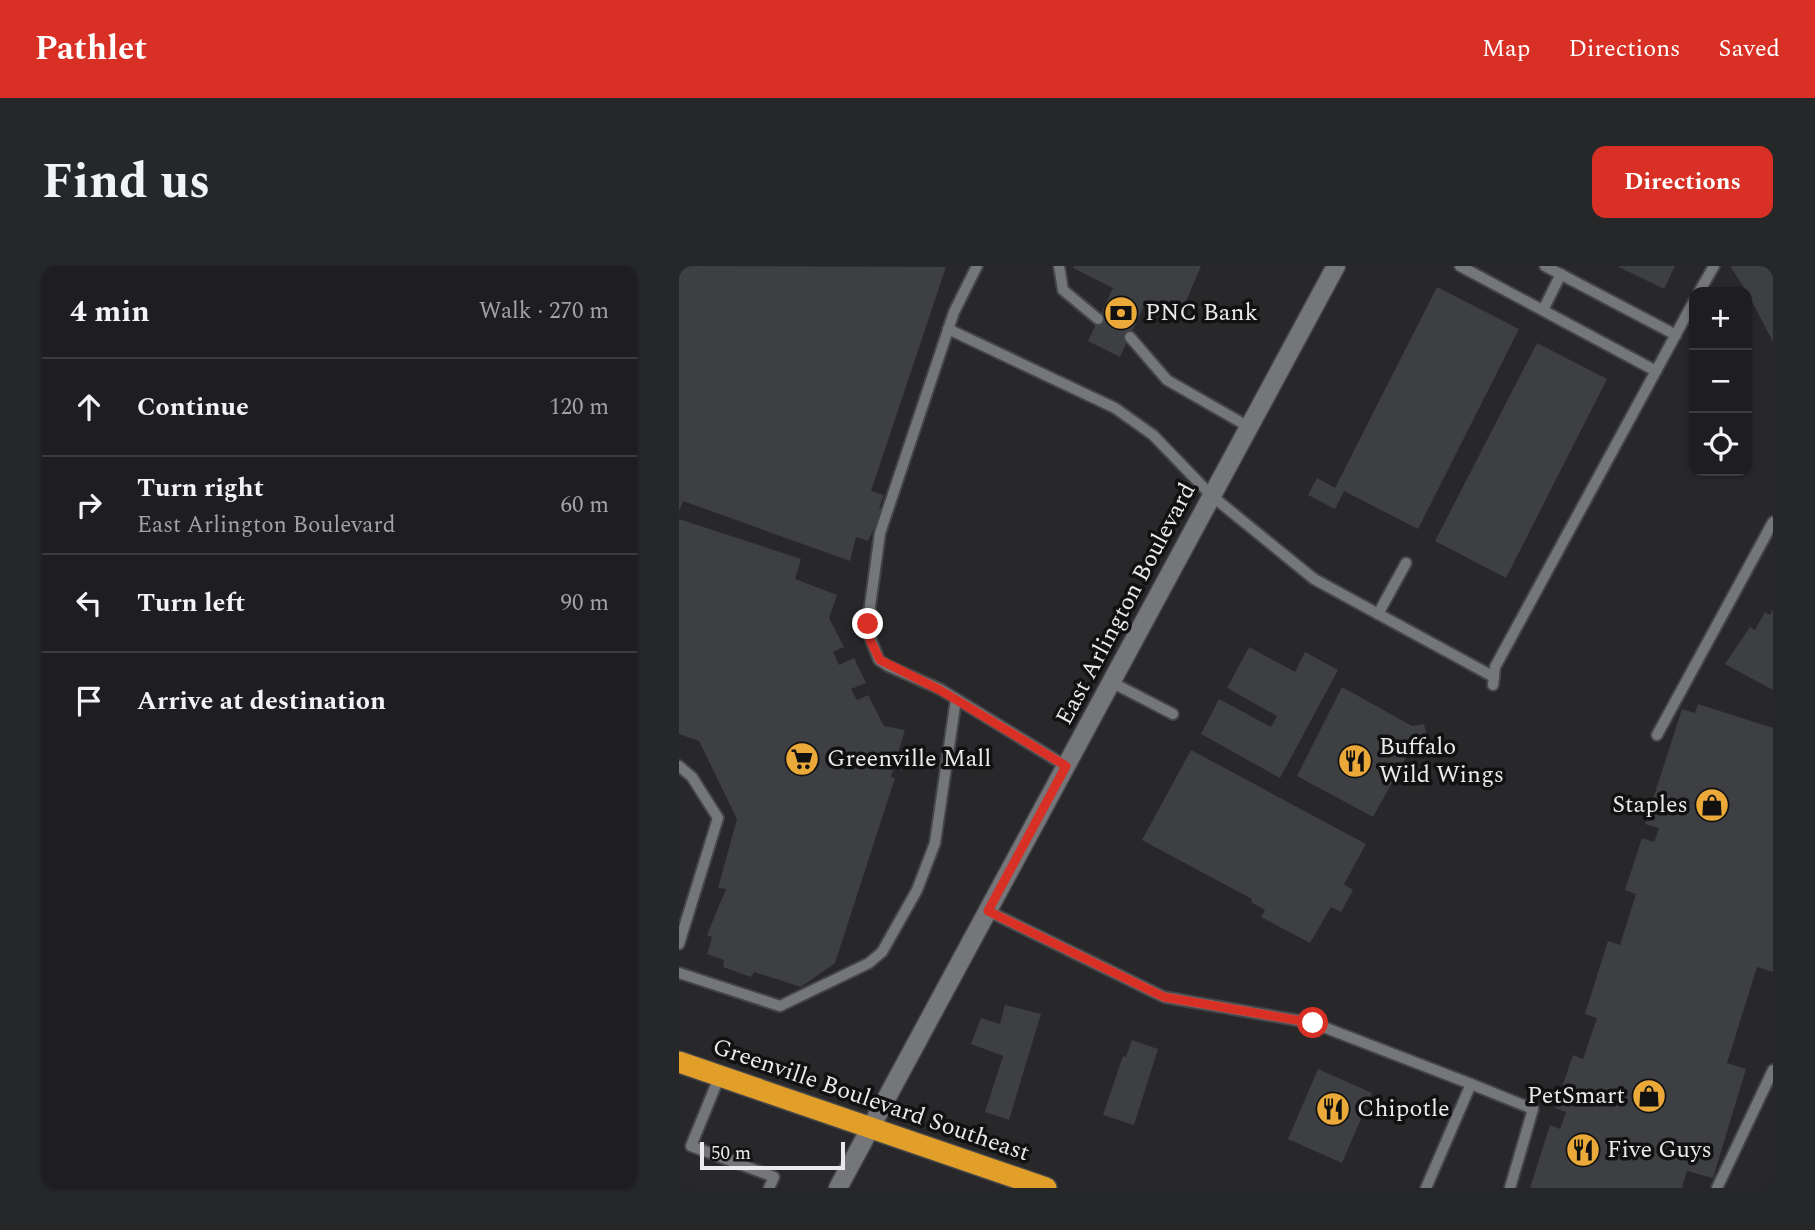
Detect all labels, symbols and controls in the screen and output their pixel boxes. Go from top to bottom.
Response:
text: Pathlet [35,24,147,74]
text: Map [1482,31,1530,67]
text: Directions [1568,31,1680,67]
text: Saved [1718,31,1780,67]
text: Find us [42,145,210,220]
button: Directions [1592,146,1773,218]
map controls [1689,287,1752,476]
button: + [1689,287,1752,350]
text: 4 min [70,289,150,335]
text: Walk · 270 m [479,294,609,329]
bank icon: PNC Bank [1102,294,1140,332]
place label: PNC Bank [1145,295,1258,331]
button: − [1689,350,1752,413]
text: Continue [137,387,249,427]
icon: ahead [70,388,108,426]
text: 120 m [549,390,609,425]
button: locate [1689,413,1752,476]
text: Turn right [137,468,264,508]
street label: East Arlington Boulevard [1047,476,1205,732]
icon: right [70,486,108,524]
text: 60 m [560,488,609,523]
text: East Arlington Boulevard [137,508,396,543]
text: Turn left [137,583,245,623]
icon: left [70,584,108,622]
text: 90 m [560,586,609,621]
route end [852,608,883,639]
text: Arrive at destination [137,681,386,721]
icon: arrive [70,682,108,720]
place label: Buffalo Wild Wings [1379,729,1504,793]
supermarket icon: Greenville Mall [783,740,821,778]
place label: Greenville Mall [827,741,991,777]
restaurant icon: Buffalo Wild Wings [1336,742,1374,780]
shop icon: Staples [1693,786,1731,824]
place label: Staples [1612,787,1688,823]
route start [1297,1007,1328,1038]
street label: Greenville Boulevard Southeast [708,1029,1034,1171]
shop icon: PetSmart [1630,1077,1668,1115]
place label: PetSmart [1527,1078,1625,1114]
restaurant icon: Chipotle [1314,1090,1352,1128]
place label: Chipotle [1357,1091,1450,1127]
restaurant icon: Five Guys [1564,1131,1602,1169]
place label: Five Guys [1607,1132,1712,1168]
scale bar [700,1139,845,1171]
text: 50 m [711,1139,751,1168]

